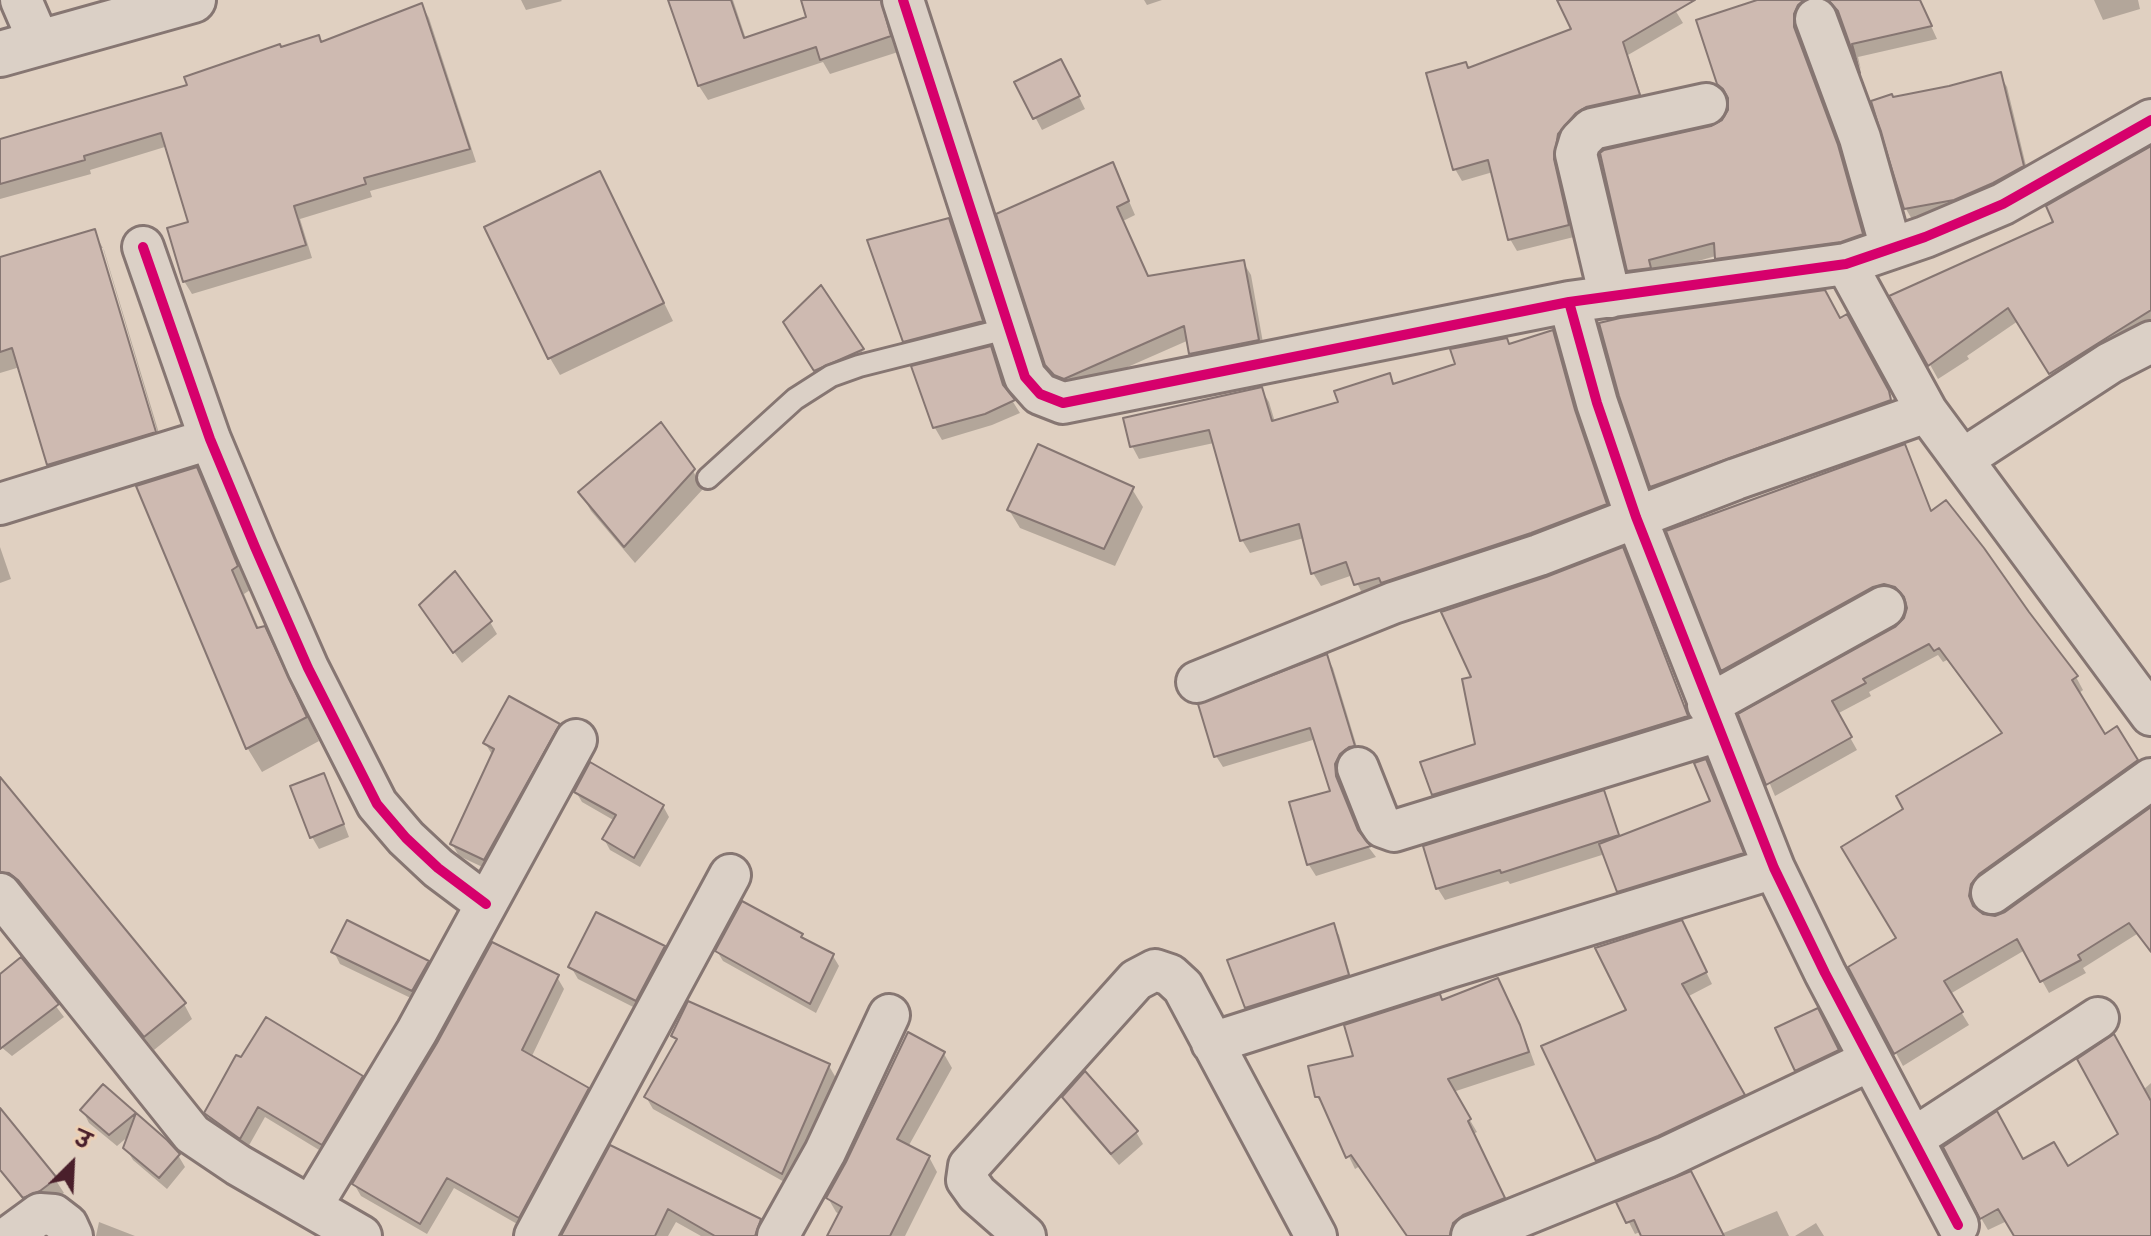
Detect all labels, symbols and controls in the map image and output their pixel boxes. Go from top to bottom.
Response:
north arrow [32,1124,112,1204]
text: उ [69,1124,95,1160]

